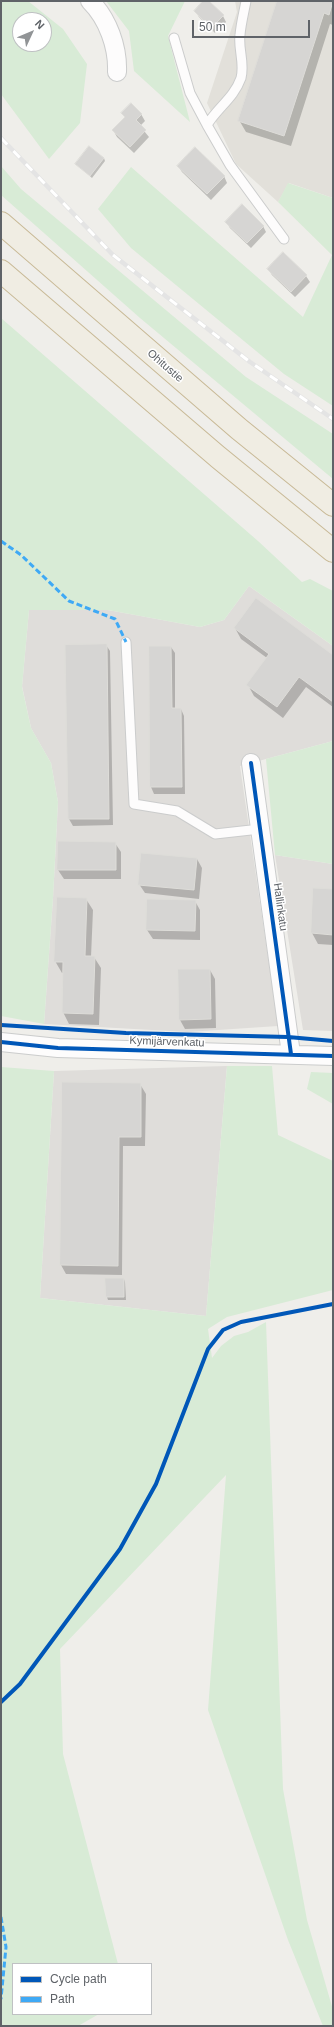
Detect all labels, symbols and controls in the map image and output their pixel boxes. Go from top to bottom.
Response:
north arrow [12,12,52,52]
scale bar [194,12,312,38]
text: N [33,17,47,31]
text: 50 m [199,20,226,34]
street label: Ohitustie [144,347,186,385]
street label: Hallinkatu [270,882,290,932]
street label: Kymijärvenkatu [129,1034,205,1050]
legend [12,1963,152,2015]
text: Cycle path [50,1972,107,1986]
text: Path [50,1992,75,2006]

